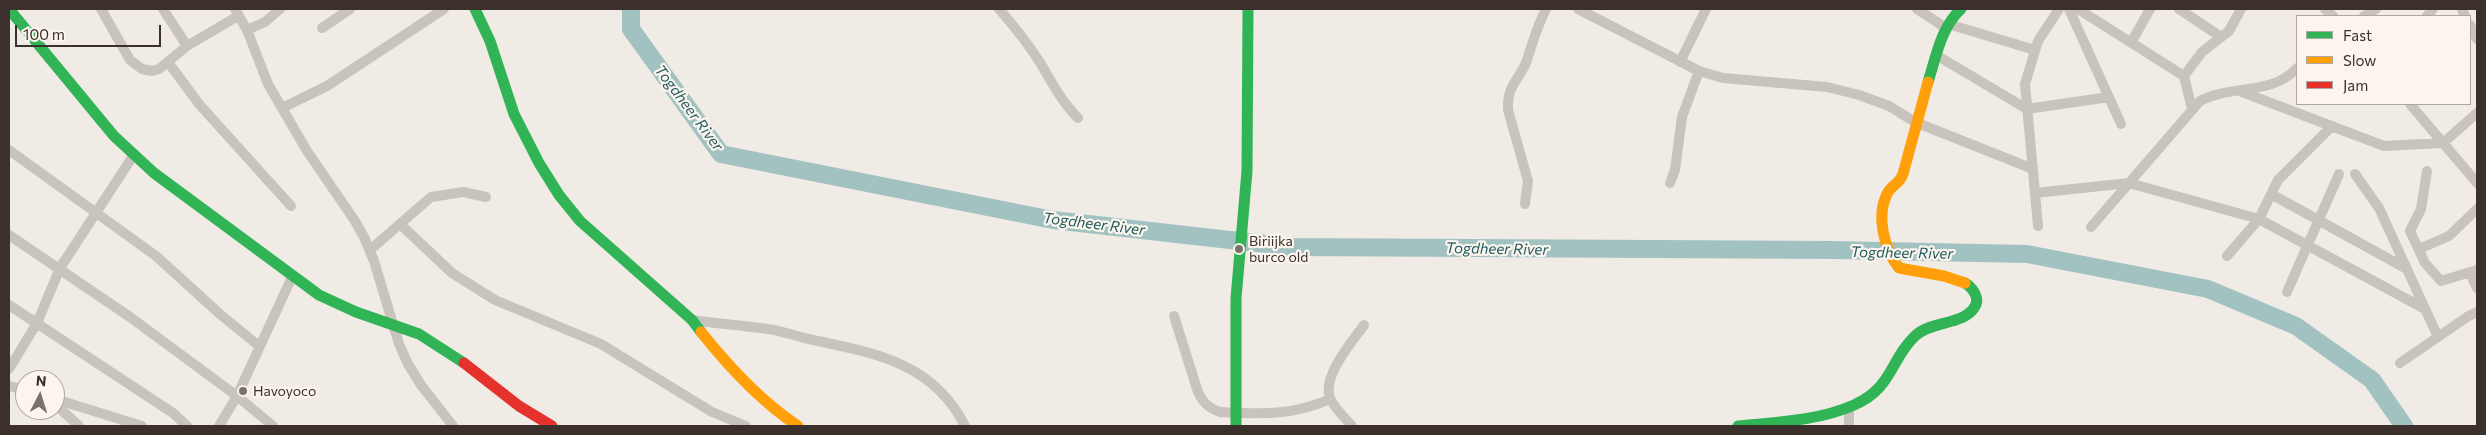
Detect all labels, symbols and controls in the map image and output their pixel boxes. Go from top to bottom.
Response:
scale bar [18,15,164,47]
legend [2296,15,2471,105]
text: 100 m [23,25,65,43]
text: Fast [2343,26,2372,44]
text: Slow [2343,51,2376,69]
water label: Togdheer River [651,62,727,154]
text: Jam [2343,76,2368,94]
water label: Togdheer River [1042,209,1146,239]
place label: Biriijka burco old [1249,233,1308,266]
water label: Togdheer River [1445,239,1549,259]
marker: Biriijka burco old [1233,243,1245,255]
water label: Togdheer River [1850,243,1954,263]
north arrow [15,370,65,420]
text: N [35,372,47,389]
place label: Havoyoco [253,383,316,399]
marker: Havoyoco [237,385,249,397]

